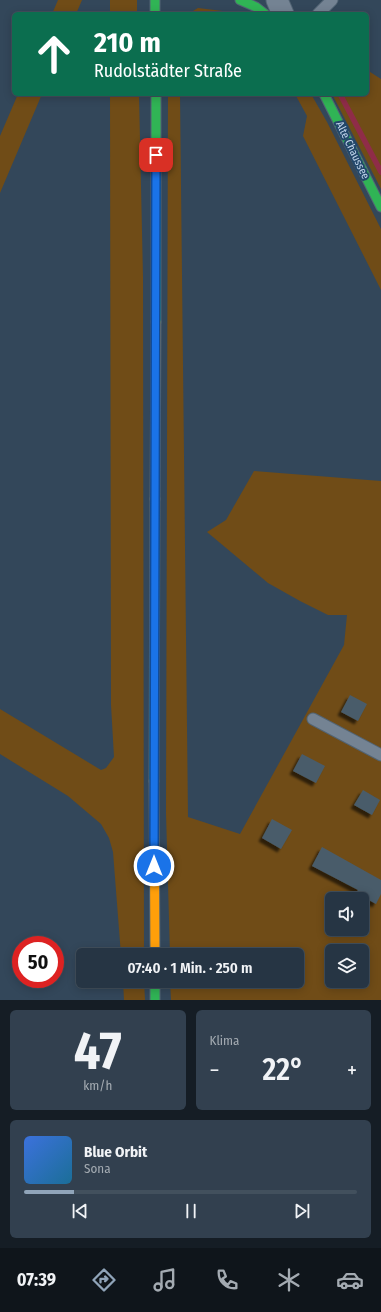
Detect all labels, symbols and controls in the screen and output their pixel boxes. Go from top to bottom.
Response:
text: 210 m [94,26,161,59]
icon: ahead [28,28,80,80]
text: Rudolstädter Straße [94,60,242,82]
street label: Alte Chaussee [333,119,372,181]
pin [139,138,173,172]
icon: arrive [145,144,167,166]
position arrow [133,845,175,887]
map controls [325,892,369,988]
button: sound [325,892,369,936]
speed limit sign: 50 [12,936,64,988]
button: layers [325,944,369,988]
text: 07:40 · 1 Min. · 250 m [127,959,253,977]
text: 47 [74,1020,122,1083]
text: Klima [210,1033,239,1048]
text: 22° [262,1052,304,1088]
text: − [210,1057,219,1084]
text: + [347,1057,357,1084]
text: km/h [83,1078,112,1093]
text: Blue Orbit [84,1143,147,1161]
text: Sona [84,1161,111,1176]
icon: previous [69,1200,91,1222]
icon: pause [180,1200,202,1222]
icon: next [291,1200,313,1222]
icon: directions [90,1266,118,1294]
icon: music [151,1266,179,1294]
icon: phone [213,1266,241,1294]
icon: climate [275,1266,303,1294]
icon: car [336,1266,364,1294]
text: 07:39 [17,1269,56,1291]

